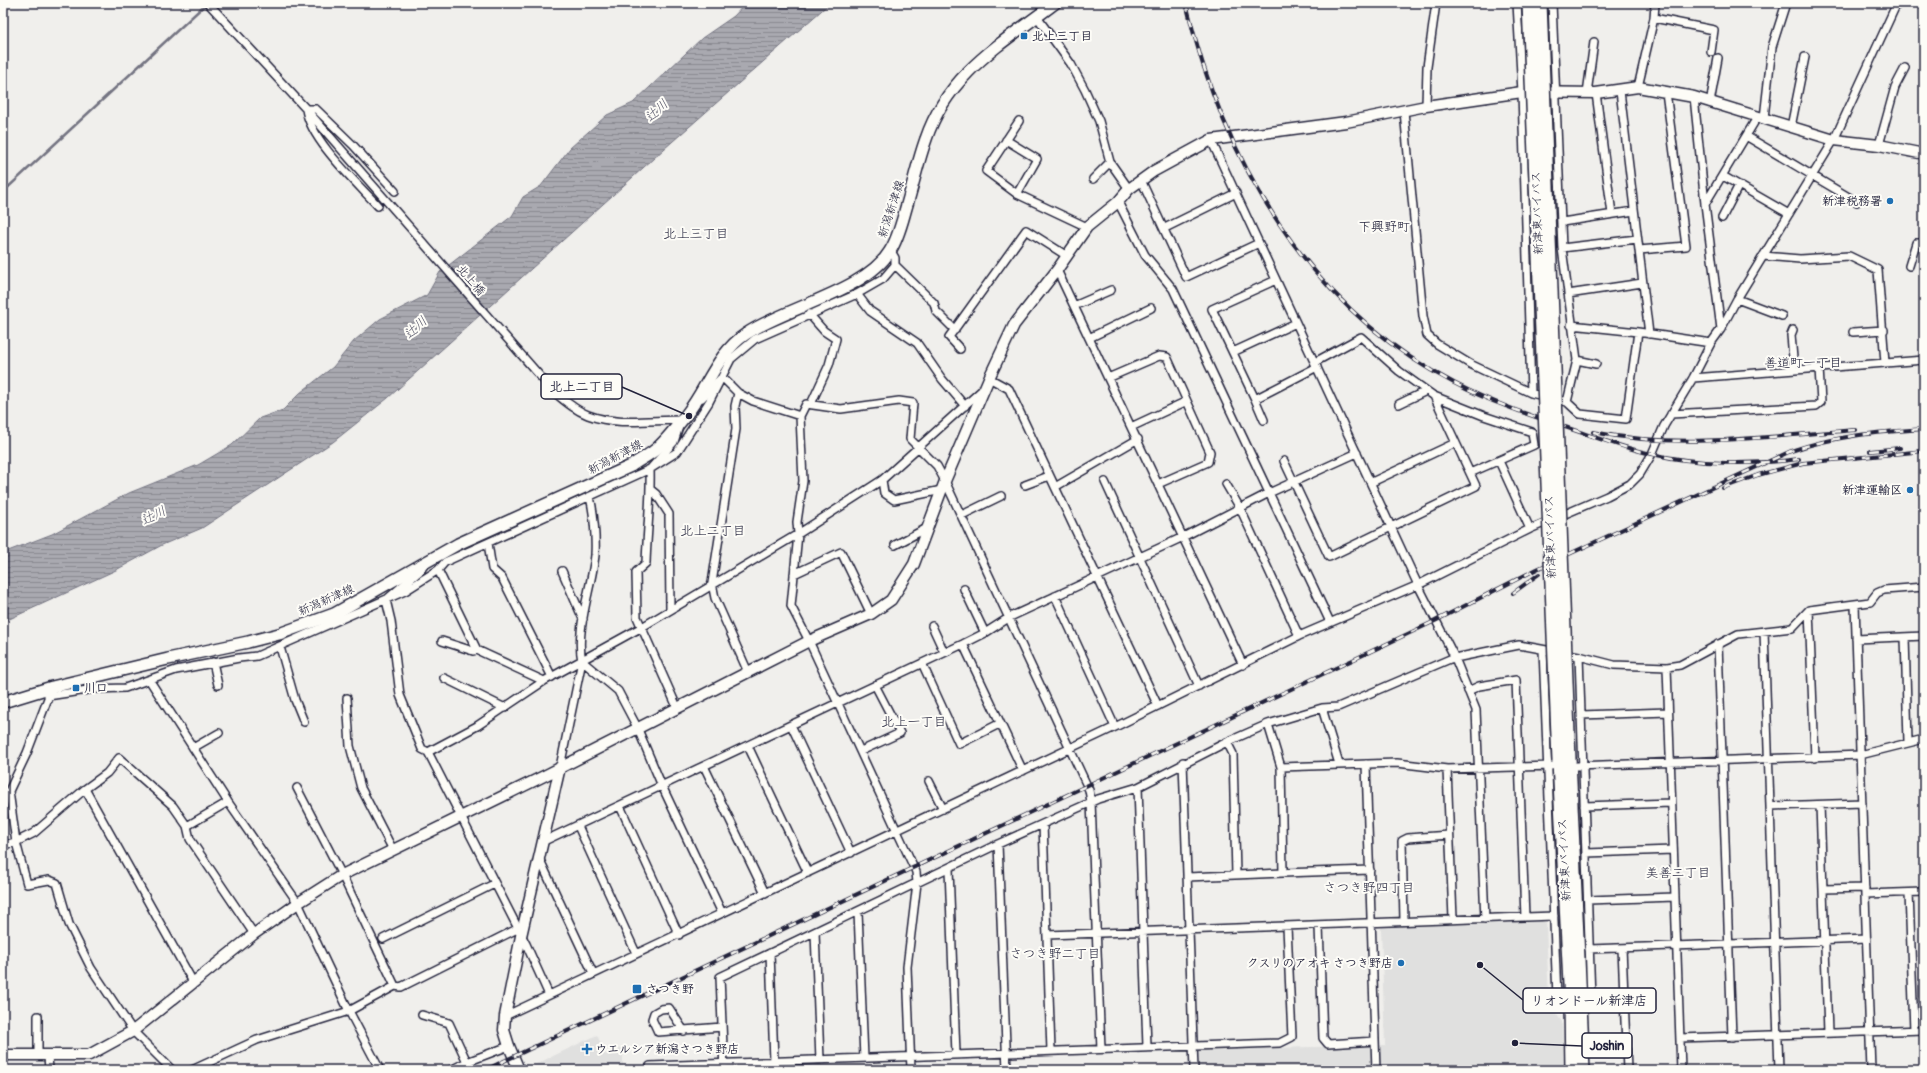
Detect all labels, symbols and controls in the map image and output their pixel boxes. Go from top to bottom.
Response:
place label: 北上三丁目 [1032,29,1092,44]
marker: 北上三丁目 [1019,31,1029,41]
water label: 辻川 [642,96,672,125]
street label: 新津東バイパス [1529,171,1546,255]
street label: 新潟新津線 [875,178,908,240]
place label: 新津税務署 [1822,194,1882,209]
marker: 新津税務署 [1885,196,1895,206]
district label: 下興野町 [1358,219,1410,235]
district label: 北上三丁目 [663,226,729,242]
street label: 北上橋 [453,262,488,299]
water label: 辻川 [401,313,431,342]
district label: 善道町一丁目 [1764,355,1842,371]
callout: 北上二丁目 [541,374,622,399]
text: 北上二丁目 [549,379,615,395]
street label: 新潟新津線 [585,437,645,478]
place label: 新津運輸区 [1842,483,1902,498]
marker: 新津運輸区 [1905,485,1915,495]
street label: 新津東バイパス [1542,495,1559,579]
water label: 辻川 [138,503,169,529]
district label: 北上二丁目 [680,523,746,539]
street label: 新潟新津線 [296,581,357,620]
place label: 川口 [84,681,108,696]
marker: 川口 [71,683,81,693]
district label: 北上一丁目 [881,714,947,730]
street label: 新津東バイパス [1555,818,1574,902]
district label: 美善二丁目 [1645,865,1711,881]
district label: さつき野四丁目 [1323,880,1415,896]
district label: さつき野二丁目 [1009,946,1101,962]
place label: クスリのアオキ さつき野店 [1246,956,1393,971]
marker: クスリのアオキ さつき野店 [1396,958,1406,968]
place label: さつき野 [646,982,694,997]
marker: さつき野 [631,983,643,995]
callout: リオンドール新津店 [1523,988,1656,1013]
text: リオンドール新津店 [1531,993,1647,1009]
callout: Joshin [1582,1033,1632,1058]
text: Joshin [1590,1038,1625,1054]
place label: ウエルシア新潟さつき野店 [595,1042,739,1057]
marker: ウエルシア新潟さつき野店 [582,1044,592,1054]

